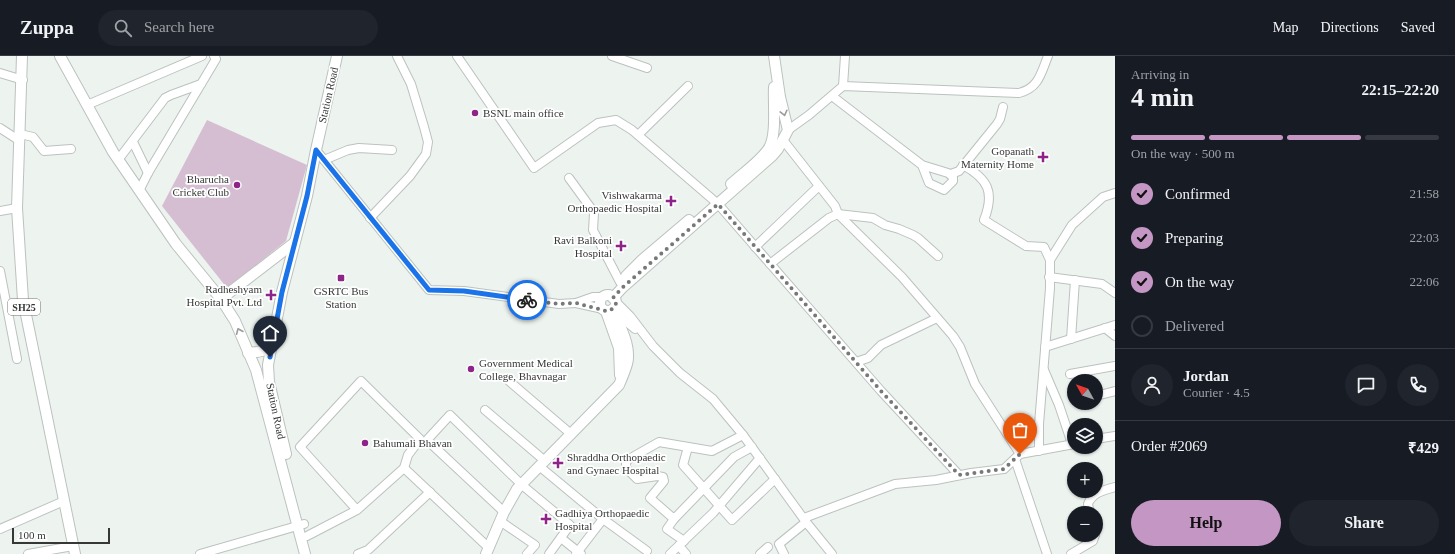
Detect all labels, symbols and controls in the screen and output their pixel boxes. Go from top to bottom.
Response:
search box [98,10,378,46]
text: Zuppa [20,17,74,38]
icon: search [112,17,134,39]
text: Search here [144,19,214,35]
text: Map [1273,20,1298,35]
text: Directions [1320,20,1379,35]
text: Saved [1401,20,1435,35]
street label: Station Road [316,65,340,124]
text: Arriving in [1131,67,1189,82]
text: 22:15–22:20 [1362,82,1439,98]
text: 4 min [1131,83,1194,112]
place label: BSNL main office [483,107,564,119]
marker: BSNL main office [470,108,480,118]
one-way arrow [779,109,788,116]
place label: Gopanath Maternity Home [961,145,1034,170]
text: On the way · 500 m [1131,146,1235,161]
marker: Gopanath Maternity Home [1037,151,1049,163]
place label: Bharucha Cricket Club [172,173,229,198]
marker: Bharucha Cricket Club [232,180,242,190]
icon: check [1131,183,1153,205]
text: Confirmed [1165,186,1230,202]
text: 21:58 [1409,186,1439,201]
place label: Vishwakarma Orthopaedic Hospital [568,189,662,214]
marker: Vishwakarma Orthopaedic Hospital [665,195,677,207]
icon: check [1131,227,1153,249]
text: Preparing [1165,230,1223,246]
text: 22:03 [1409,230,1439,245]
place label: Ravi Balkoni Hospital [554,234,612,259]
marker: Ravi Balkoni Hospital [615,240,627,252]
icon: check [1131,271,1153,293]
marker: GSRTC Bus Station [336,273,346,283]
text: On the way [1165,274,1234,290]
text: 22:06 [1409,274,1439,289]
courier [507,280,547,320]
place label: Radheshyam Hospital Pvt. Ltd [187,283,262,308]
place label: GSRTC Bus Station [314,285,368,310]
marker: Radheshyam Hospital Pvt. Ltd [265,289,277,301]
icon: bike [516,289,538,311]
road number: SH25 [8,299,40,315]
pin [253,316,287,357]
text: Delivered [1165,318,1224,334]
icon: home [259,322,281,344]
one-way arrow [236,327,244,335]
place label: Government Medical College, Bhavnagar [479,357,573,382]
marker: Government Medical College, Bhavnagar [466,364,476,374]
button: person [1131,364,1173,406]
button: chat [1345,364,1387,406]
button: phone [1397,364,1439,406]
text: Jordan [1183,368,1229,384]
north arrow [1067,374,1103,410]
map controls [1067,374,1103,542]
street label: Station Road [264,382,288,441]
text: Courier · 4.5 [1183,385,1250,400]
pin [1003,413,1037,454]
button: layers [1067,418,1103,454]
icon: bag [1009,419,1031,441]
place label: Bahumali Bhavan [373,437,453,449]
marker: Bahumali Bhavan [360,438,370,448]
text: Order #2069 [1131,438,1207,454]
text: ₹429 [1408,440,1439,456]
place label: Shraddha Orthopaedic and Gynaec Hospital [567,451,666,476]
marker: Shraddha Orthopaedic and Gynaec Hospital [552,457,564,469]
button: + [1067,462,1103,498]
button: Help [1131,500,1281,546]
button: Share [1289,500,1439,546]
button: − [1067,506,1103,542]
place label: Gadhiya Orthopaedic Hospital [555,507,649,532]
marker: Gadhiya Orthopaedic Hospital [540,513,552,525]
scale bar [12,526,110,545]
text: 100 m [18,529,46,541]

